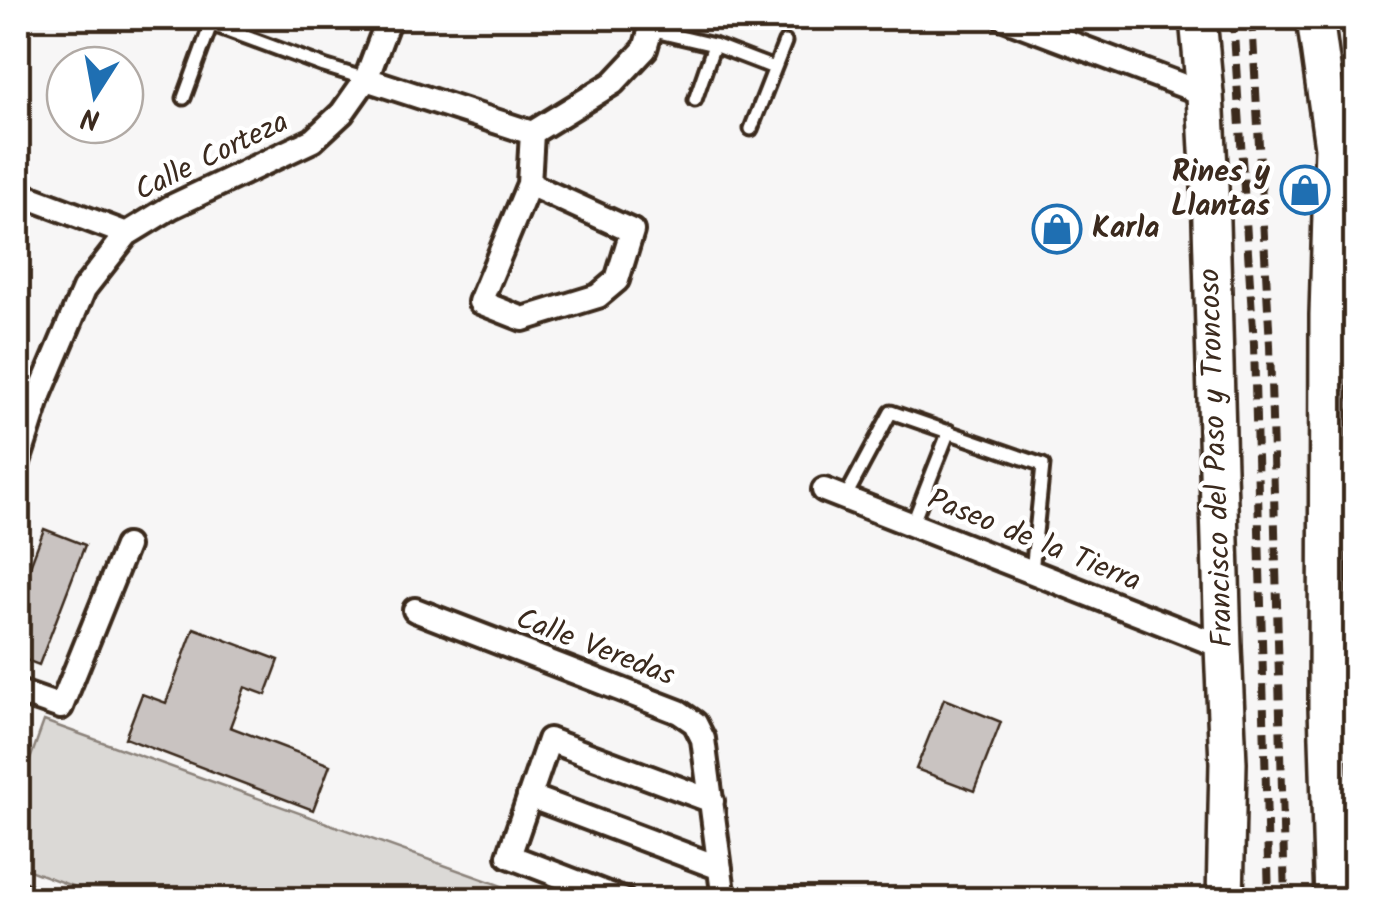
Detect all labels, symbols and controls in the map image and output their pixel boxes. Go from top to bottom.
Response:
north arrow [45,45,145,145]
text: N [77,93,104,141]
street label: Calle Corteza [127,99,297,215]
place label: Rines y Llantas [1171,149,1270,231]
shop icon: Rines y Llantas [1279,164,1331,216]
shop icon: Karla [1031,203,1083,255]
place label: Karla [1092,205,1160,253]
street label: Francisco del Paso y Troncoso [1186,268,1248,648]
street label: Paseo de la Tierra [920,476,1148,606]
street label: Calle Veredas [508,596,682,700]

